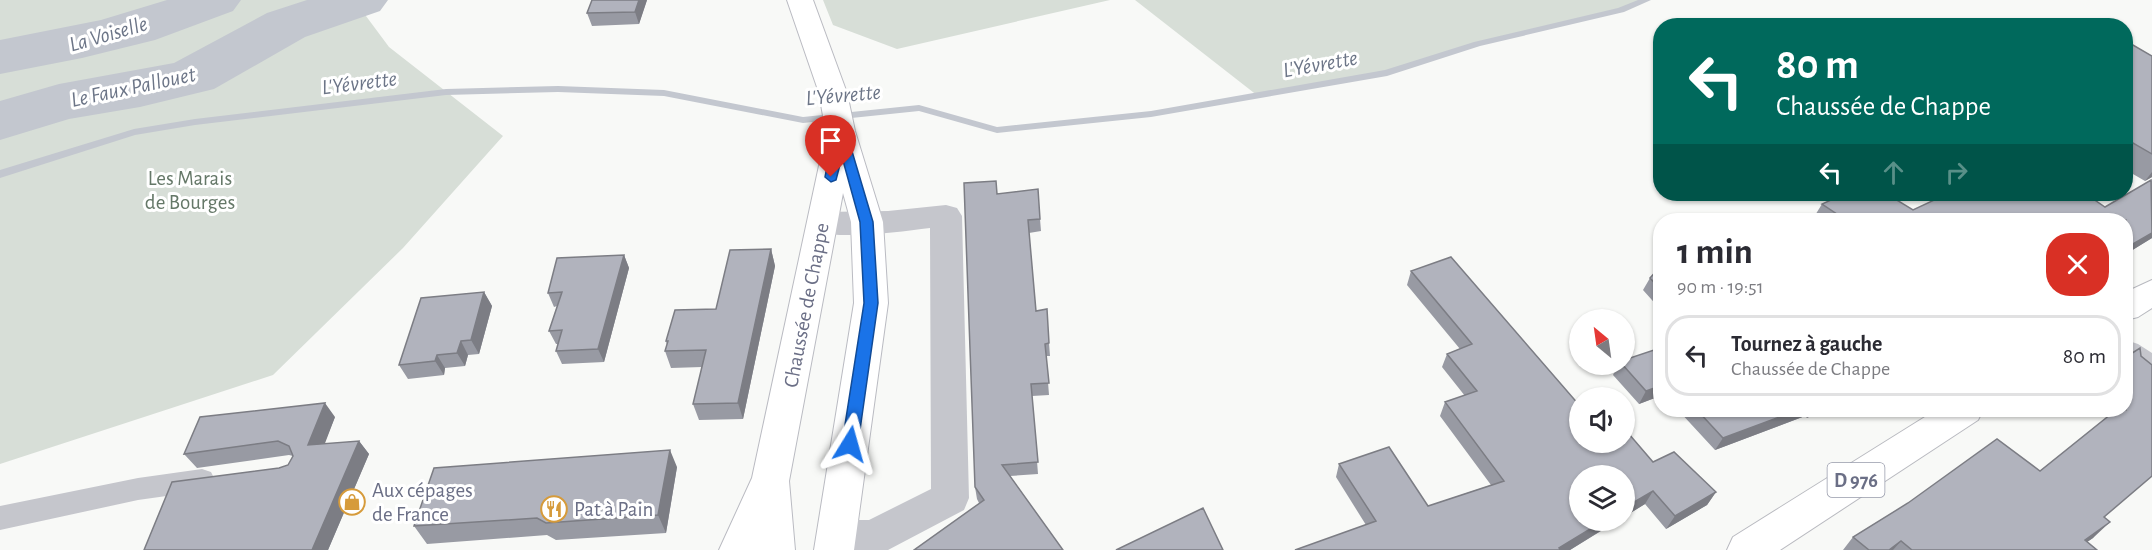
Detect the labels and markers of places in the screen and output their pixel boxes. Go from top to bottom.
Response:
pin [805,115,856,177]
place label: Aux cépages de France [372,480,473,525]
shop icon: Aux cépages de France [337,487,367,517]
restaurant icon: Pat à Pain [539,494,569,524]
place label: Pat à Pain [574,499,653,520]

